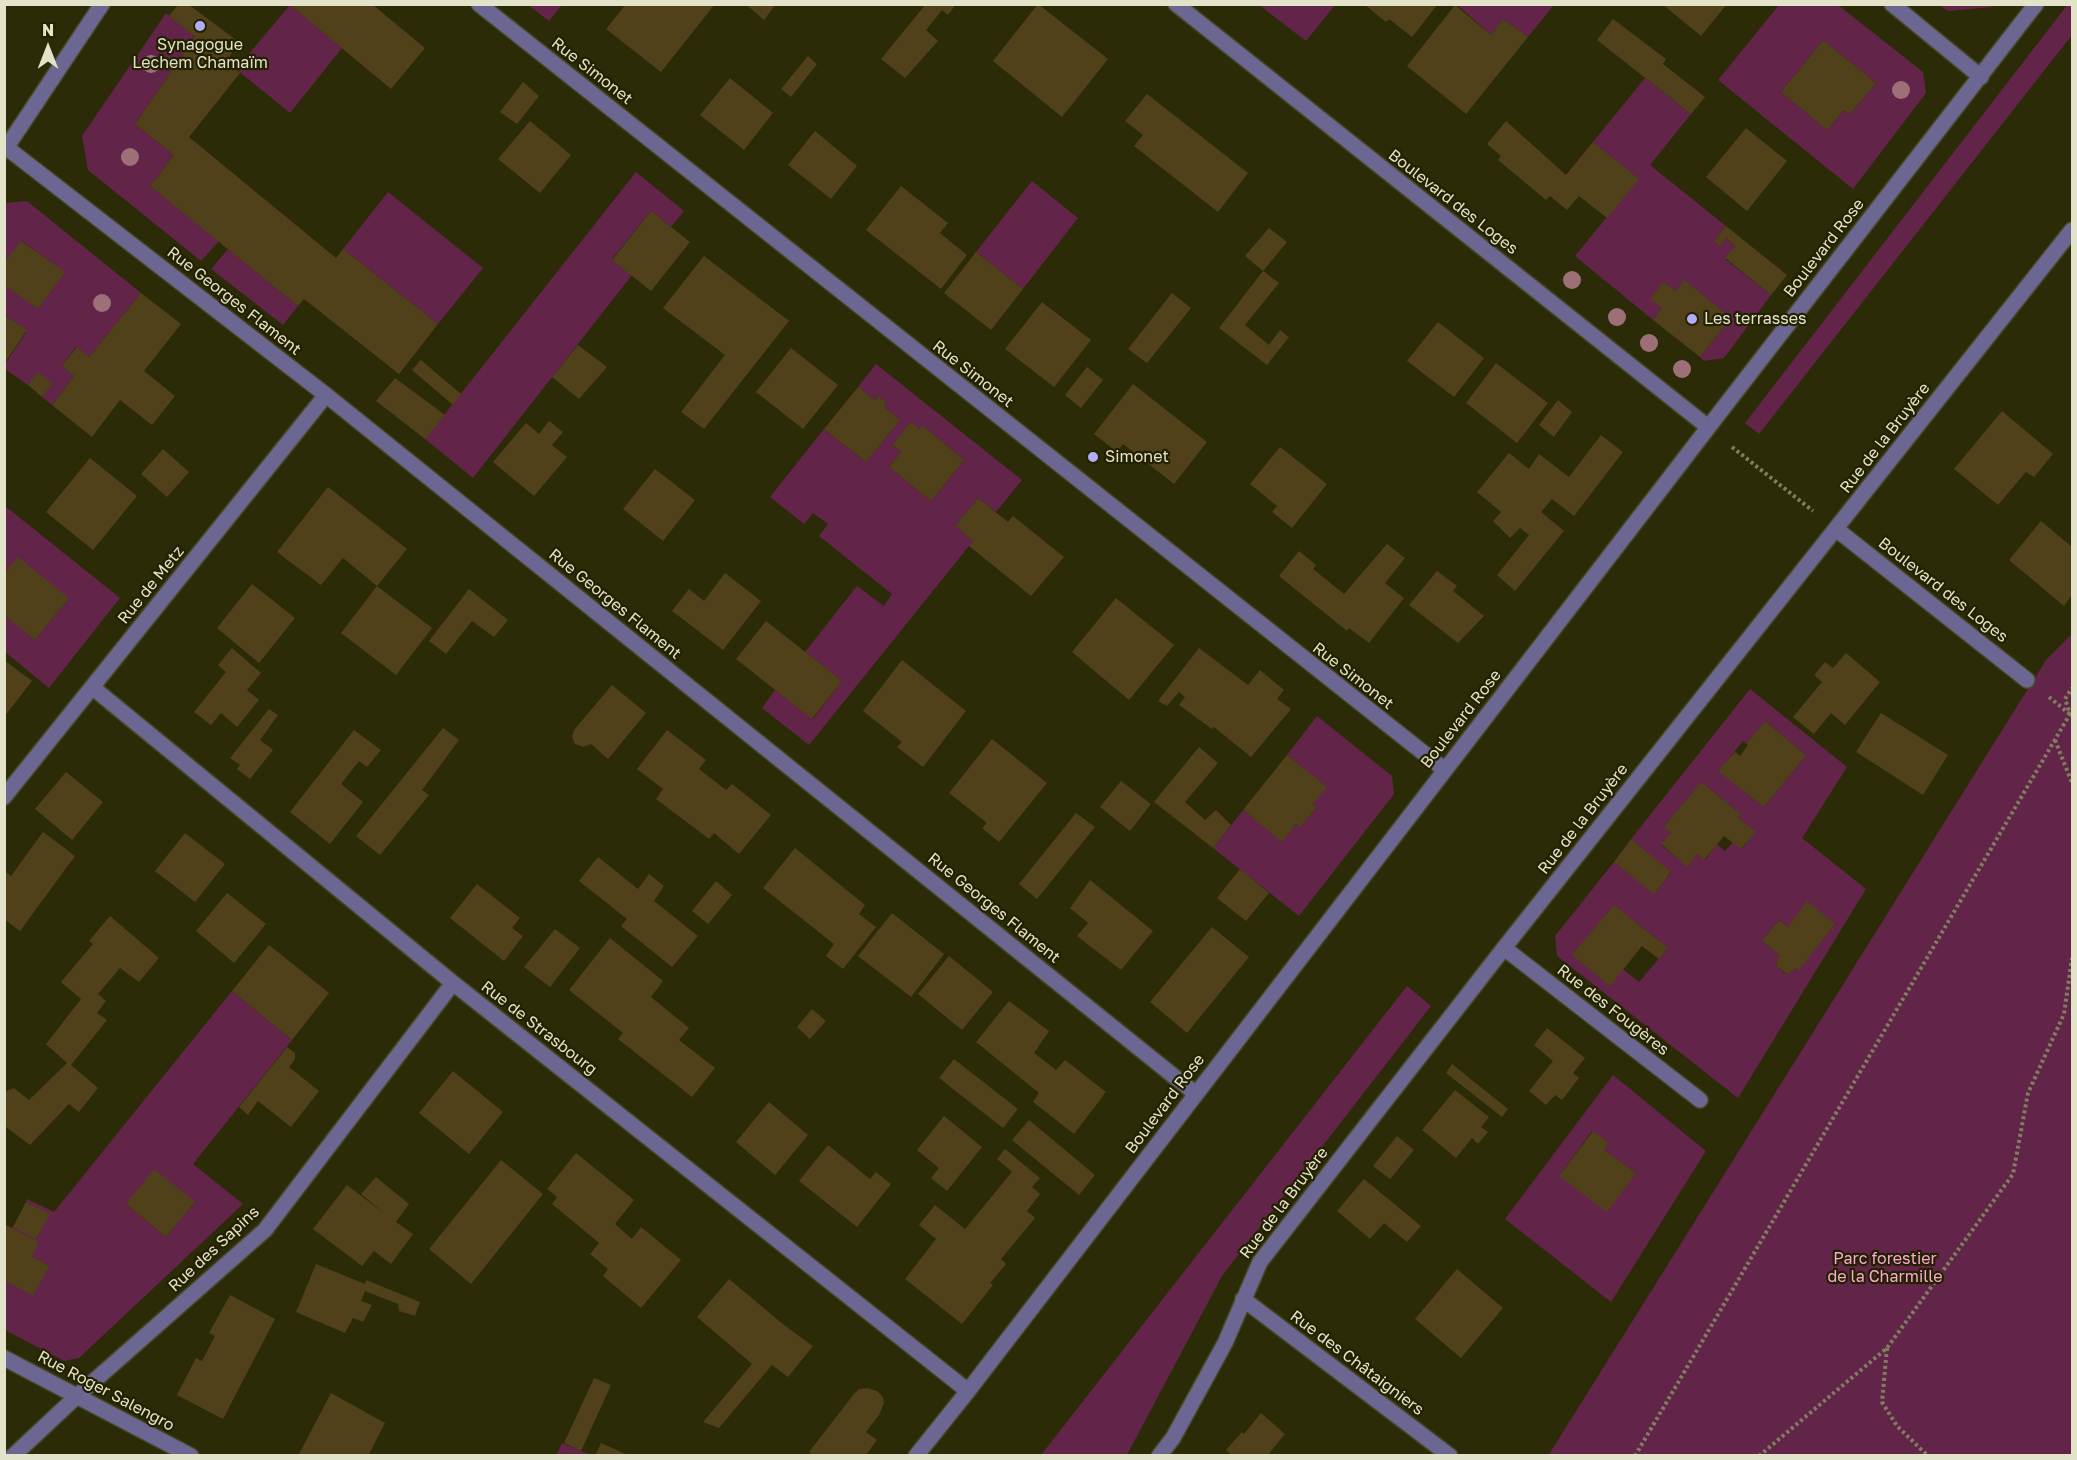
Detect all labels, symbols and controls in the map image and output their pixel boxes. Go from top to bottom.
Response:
north arrow [18,18,78,78]
marker: Synagogue Lechem Chamaïm [193,19,207,33]
text: N [42,20,54,40]
street label: Rue Simonet [548,33,636,109]
place label: Synagogue Lechem Chamaïm [132,35,268,73]
street label: Boulevard des Loges [1384,145,1522,259]
street label: Boulevard Rose [1780,195,1868,301]
street label: Rue Georges Flament [163,243,305,359]
place label: Les terrasses [1704,309,1806,329]
marker: Les terrasses [1685,312,1699,326]
street label: Rue Simonet [929,336,1017,412]
street label: Rue de la Bruyère [1836,379,1934,497]
place label: Simonet [1105,447,1169,467]
marker: Simonet [1086,450,1100,464]
street label: Boulevard des Loges [1874,533,2012,647]
street label: Rue de Metz [114,542,188,628]
street label: Rue Georges Flament [545,545,685,663]
street label: Rue Simonet [1309,638,1397,714]
street label: Boulevard Rose [1417,666,1505,772]
street label: Rue de la Bruyère [1534,760,1632,878]
street label: Rue Georges Flament [924,849,1064,967]
street label: Rue des Fougères [1553,960,1673,1060]
street label: Rue de Strasbourg [477,977,601,1079]
street label: Boulevard Rose [1121,1051,1209,1157]
street label: Rue de la Bruyère [1236,1143,1332,1263]
street label: Rue des Sapins [165,1202,263,1296]
park label: Parc forestier de la Charmille [1827,1249,1943,1287]
street label: Rue des Châtaigniers [1286,1306,1428,1420]
street label: Rue Roger Salengro [34,1347,178,1435]

